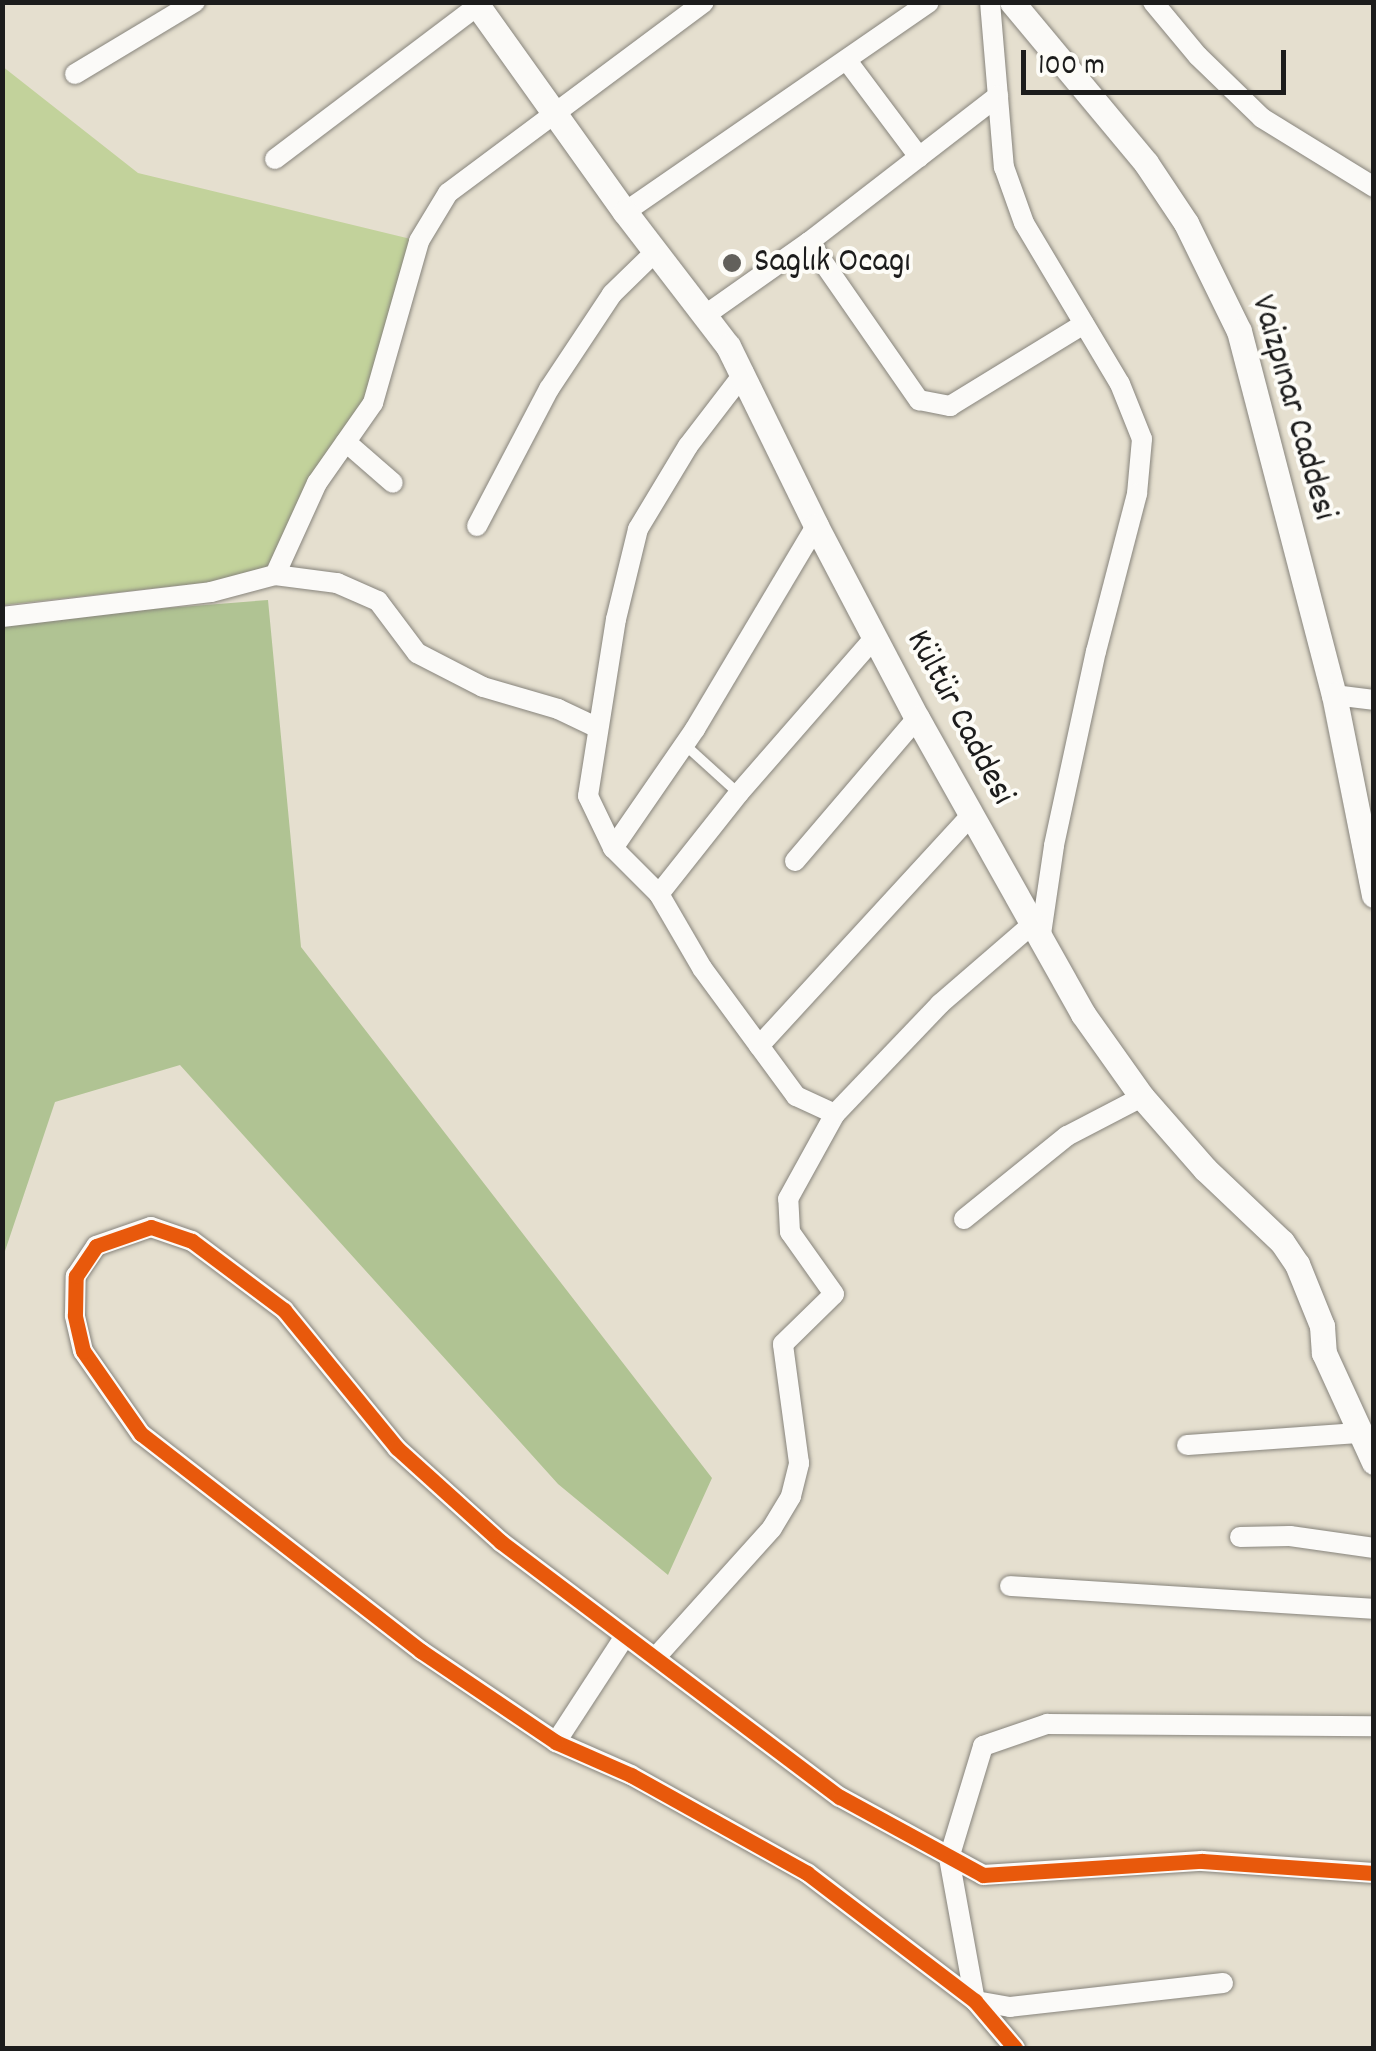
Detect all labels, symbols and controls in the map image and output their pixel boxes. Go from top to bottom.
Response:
scale bar [1026,30,1291,92]
text: 100 m [1038,46,1105,89]
place label: Saglık Ocagı [754,242,911,284]
marker: Saglık Ocagı [719,250,745,276]
street label: Vaizpınar Caddesi [1240,291,1344,525]
street label: Kültür Caddesi [895,624,1023,812]

